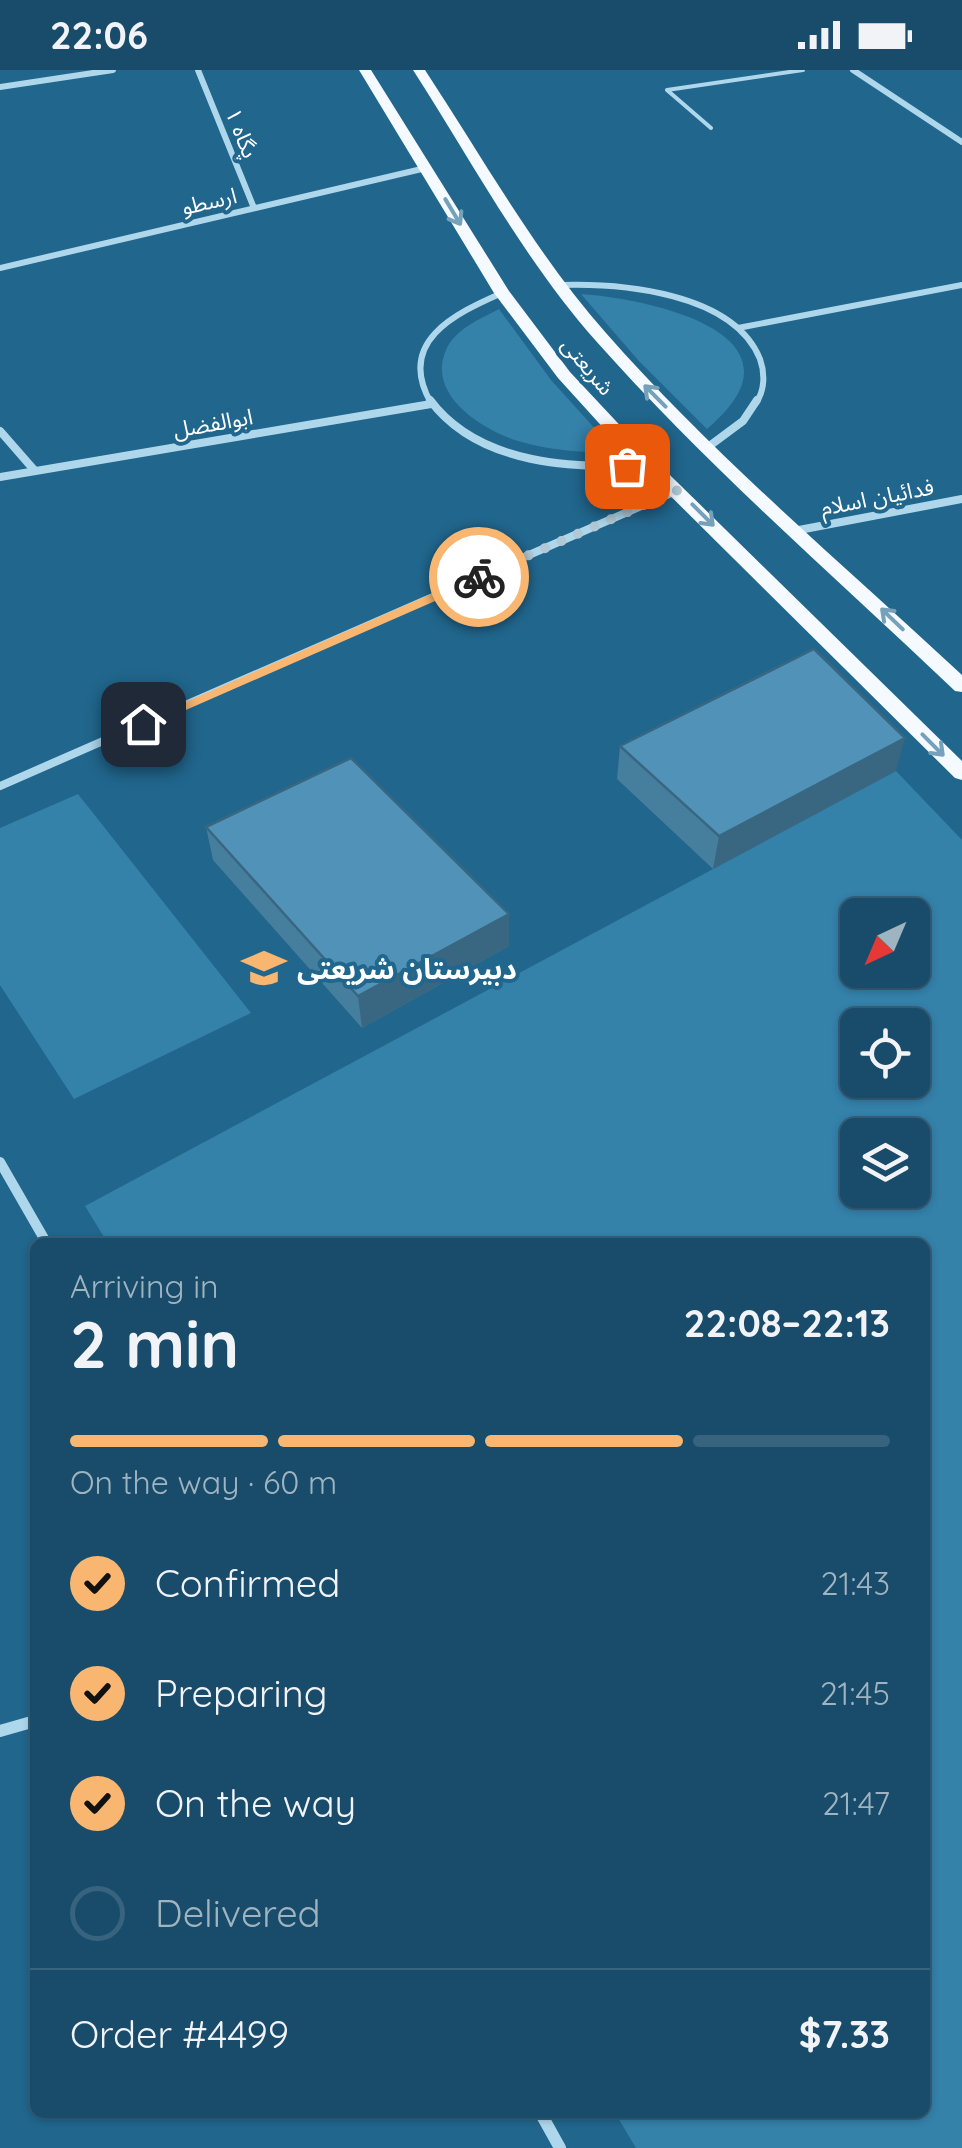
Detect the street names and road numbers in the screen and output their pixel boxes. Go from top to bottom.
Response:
street label: پگاه ۱ [218,104,265,163]
street label: ارسطو [179,181,239,221]
street label: شریعتی [556,331,620,401]
street label: ابوالفضل [171,402,255,444]
street label: فدائیان اسلام [818,472,937,525]

